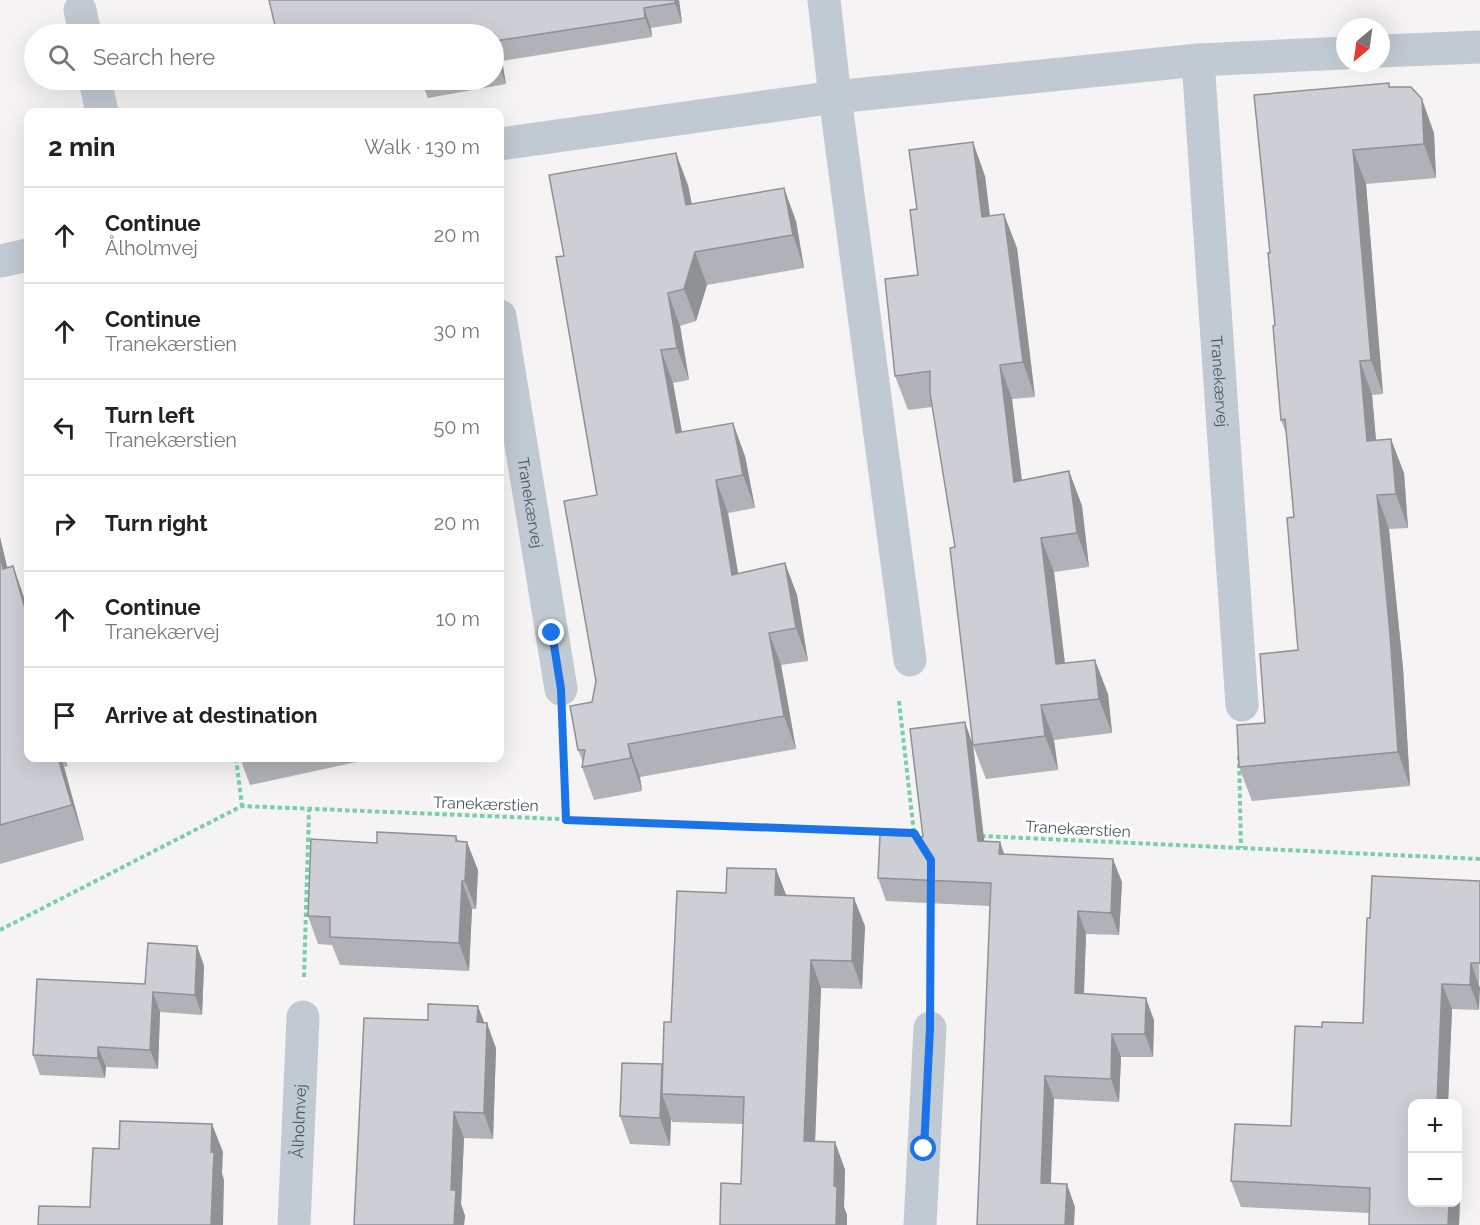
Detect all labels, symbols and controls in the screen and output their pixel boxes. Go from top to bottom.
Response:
north arrow [1336,18,1390,72]
search box [24,24,504,90]
icon: search [45,41,78,74]
text: Search here [93,44,215,70]
text: 2 min [48,132,115,162]
text: Walk · 130 m [364,135,480,159]
text: Continue [105,210,201,236]
icon: ahead [48,219,81,252]
text: 20 m [434,223,480,247]
text: Ålholmvej [105,236,198,260]
text: Continue [105,306,201,332]
icon: ahead [48,315,81,348]
text: 30 m [434,319,480,343]
text: Tranekærstien [105,332,237,356]
street label: Tranekærvej [1207,335,1233,428]
text: Turn left [105,402,195,428]
icon: left [48,411,81,444]
text: 50 m [433,415,480,439]
text: Tranekærstien [105,428,237,452]
street label: Tranekærvej [514,456,547,549]
icon: right [48,507,81,540]
text: Turn right [105,510,208,536]
text: 20 m [434,511,480,535]
text: Continue [105,594,201,620]
icon: ahead [48,603,81,636]
text: 10 m [436,607,480,631]
route end [538,619,564,645]
text: Tranekærvej [105,620,219,644]
icon: arrive [48,699,81,732]
text: Arrive at destination [105,702,318,728]
street label: Tranekærstien [433,793,539,815]
street label: Tranekærstien [1025,817,1131,841]
street label: Ålholmvej [286,1084,310,1159]
map controls [1408,1099,1462,1207]
button: + [1408,1099,1462,1153]
route start [910,1135,936,1161]
button: − [1408,1153,1462,1207]

